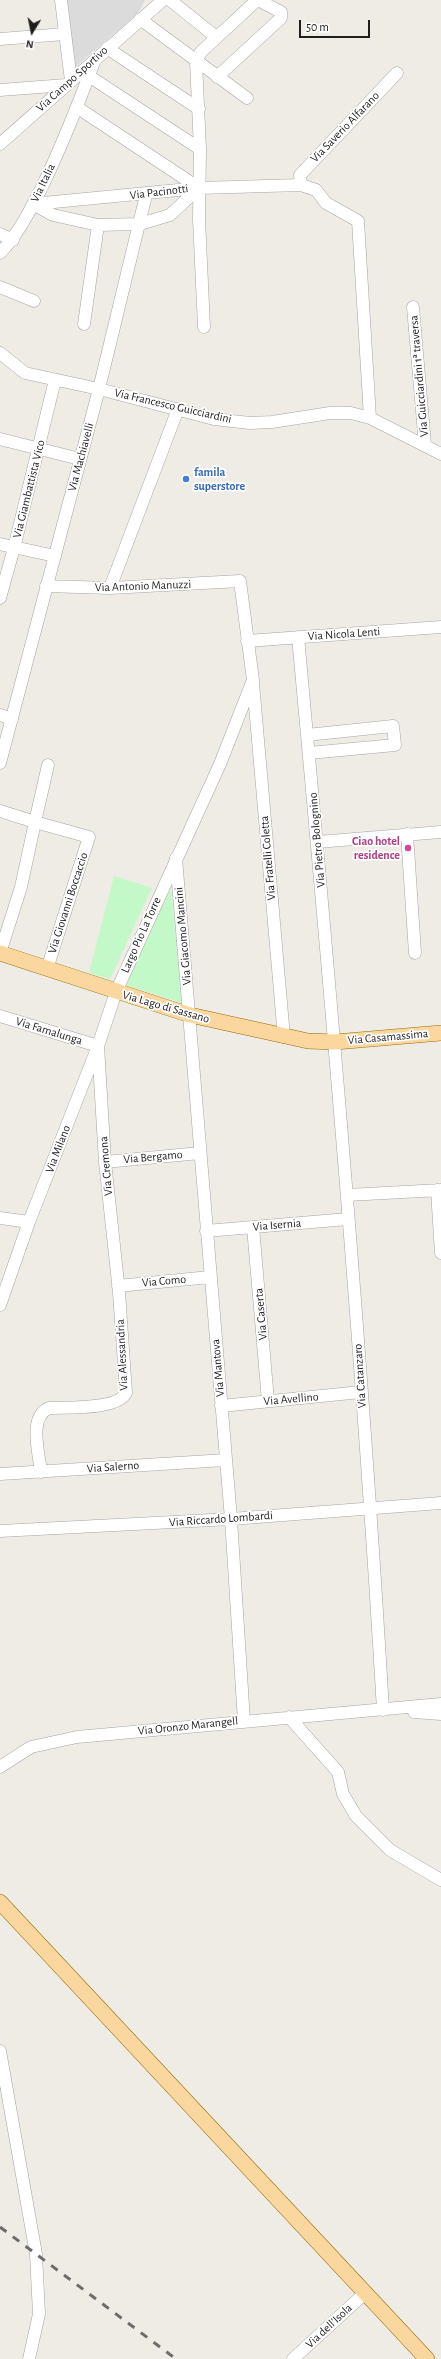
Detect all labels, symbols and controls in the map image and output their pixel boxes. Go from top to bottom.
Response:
north arrow [12,12,52,52]
scale bar [301,12,372,38]
text: 50 m [306,21,329,33]
text: N [25,38,35,50]
street label: Via Campo Sportivo [33,43,111,115]
street label: Via Saverio Alfarano [307,88,383,166]
street label: Via Italia [28,161,58,205]
street label: Via Pacinotti [129,181,189,203]
street label: Via Guicciardini 1ª traversa [407,315,431,437]
street label: Via Francesco Guicciardini [113,385,233,427]
street label: Via Machiavelli [65,421,97,493]
street label: Via Giambattista Vico [10,438,48,540]
place label: famila superstore [194,465,245,493]
marker: famila superstore [181,474,191,484]
street label: Via Antonio Manuzzi [95,577,191,595]
street label: Via Nicola Lenti [307,624,381,644]
street label: Via Pietro Bolognino [306,792,328,888]
street label: Via Fratelli Coletta [257,815,279,901]
place label: Ciao hotel residence [352,834,400,862]
marker: Ciao hotel residence [403,843,413,853]
street label: Via Giovanni Boccaccio [45,851,91,955]
street label: Via Giacomo Mancini [172,886,194,986]
street label: Largo Pio La Torre [118,895,164,975]
street label: Via Lago di Sassano [121,988,211,1026]
street label: Via Famalunga [14,1014,84,1048]
street label: Via Casamassima [347,1026,429,1048]
street label: Via Milano [42,1123,74,1175]
street label: Via Cremona [96,1136,116,1196]
street label: Via Bergamo [123,1147,183,1167]
street label: Via Isernia [252,1216,302,1234]
street label: Via Como [141,1272,187,1290]
street label: Via Caserta [252,1287,270,1341]
street label: Via Alessandria [113,1319,131,1391]
street label: Via Mantova [208,1338,228,1398]
street label: Via Catanzaro [351,1343,369,1409]
street label: Via Avellino [263,1389,319,1409]
street label: Via Salerno [86,1458,140,1476]
street label: Via Riccardo Lombardi [169,1508,273,1530]
street label: Via Oronzo Marangell [137,1714,239,1738]
street label: Via dell'Isola [303,2301,355,2351]

